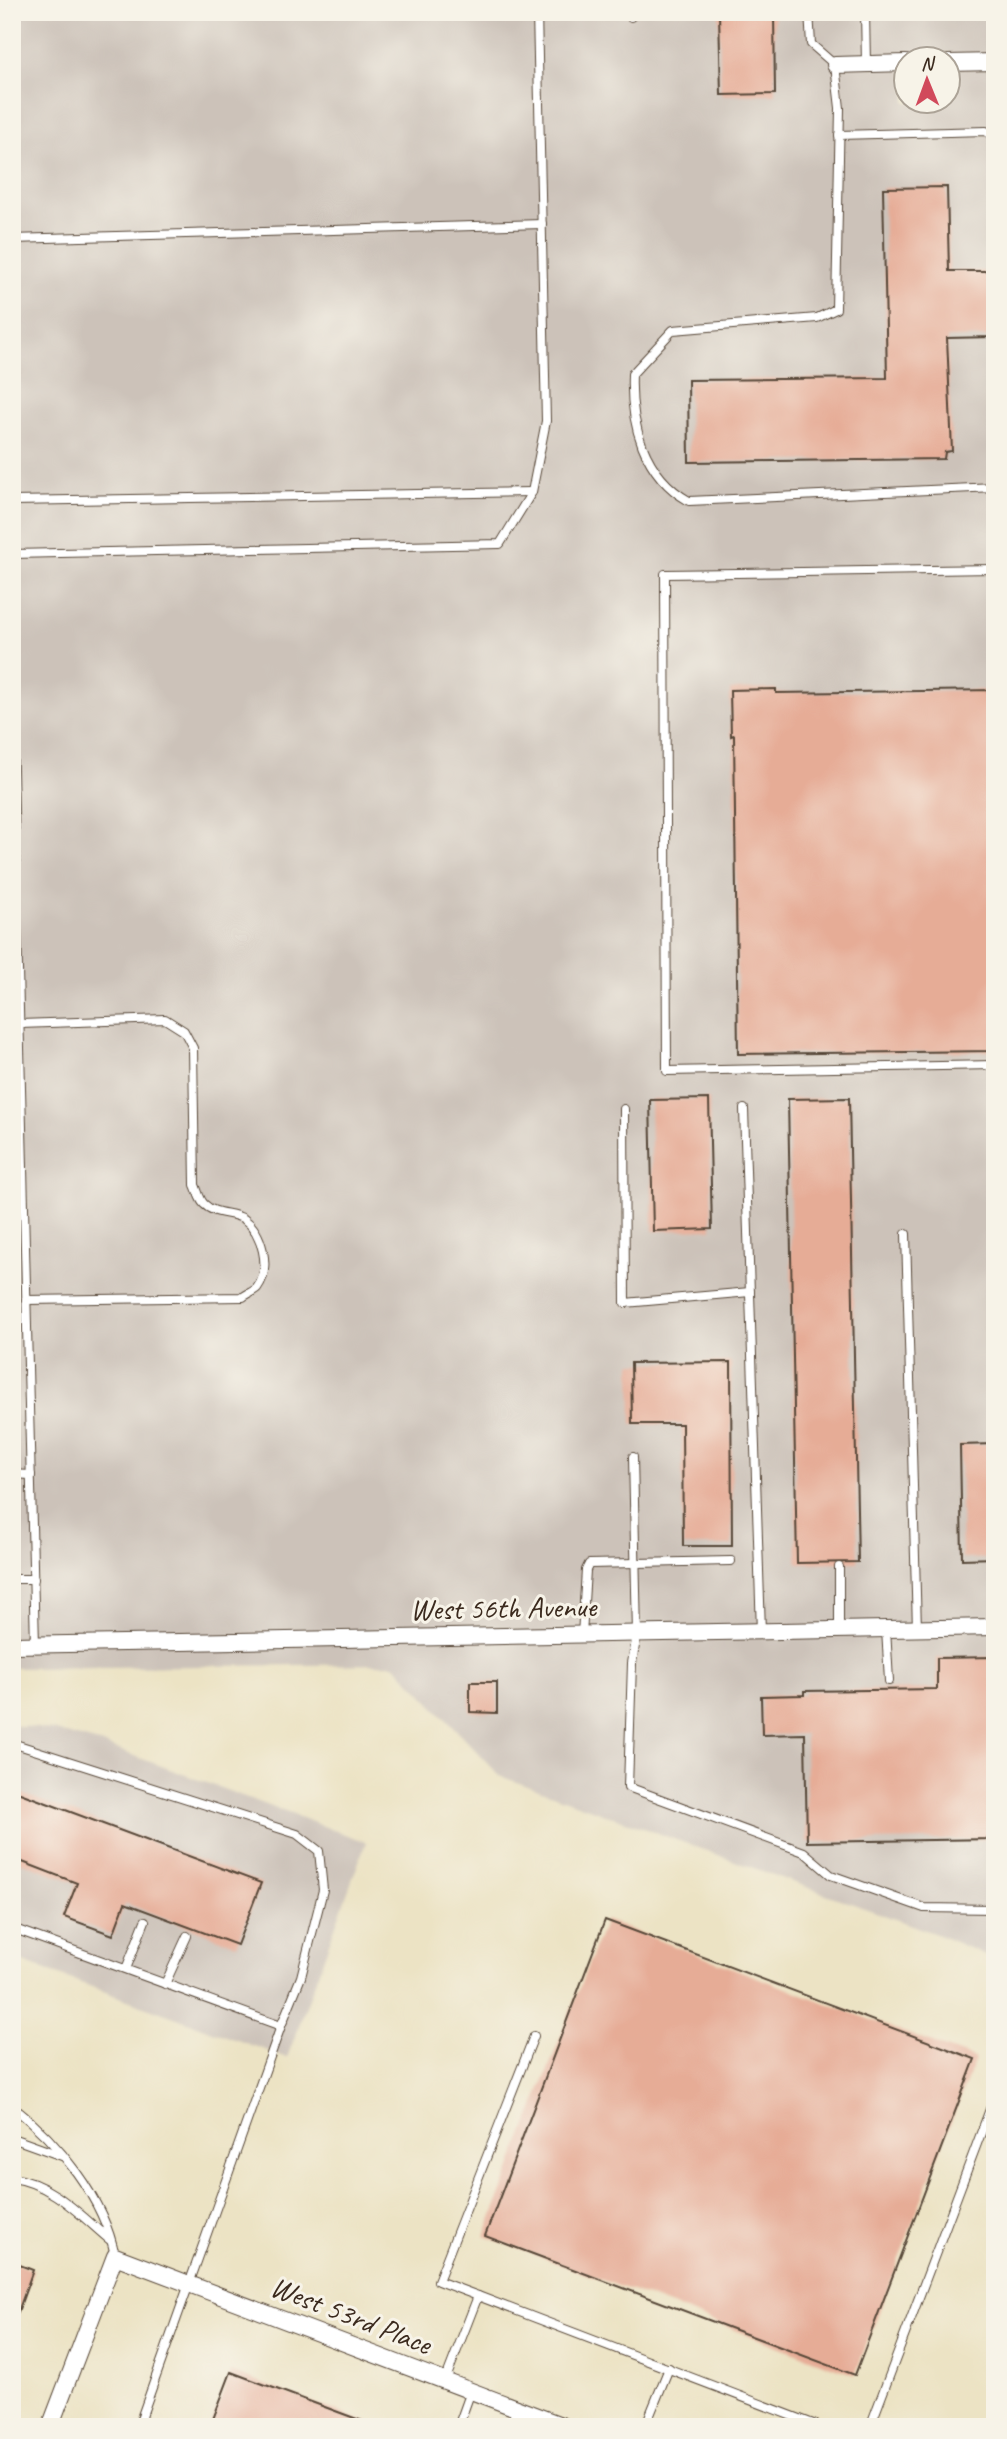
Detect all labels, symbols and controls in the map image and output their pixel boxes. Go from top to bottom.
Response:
north arrow [892,46,962,116]
text: N [921,52,936,76]
street label: West 56th Avenue [410,1587,599,1629]
street label: West 53rd Place [266,2267,439,2364]

